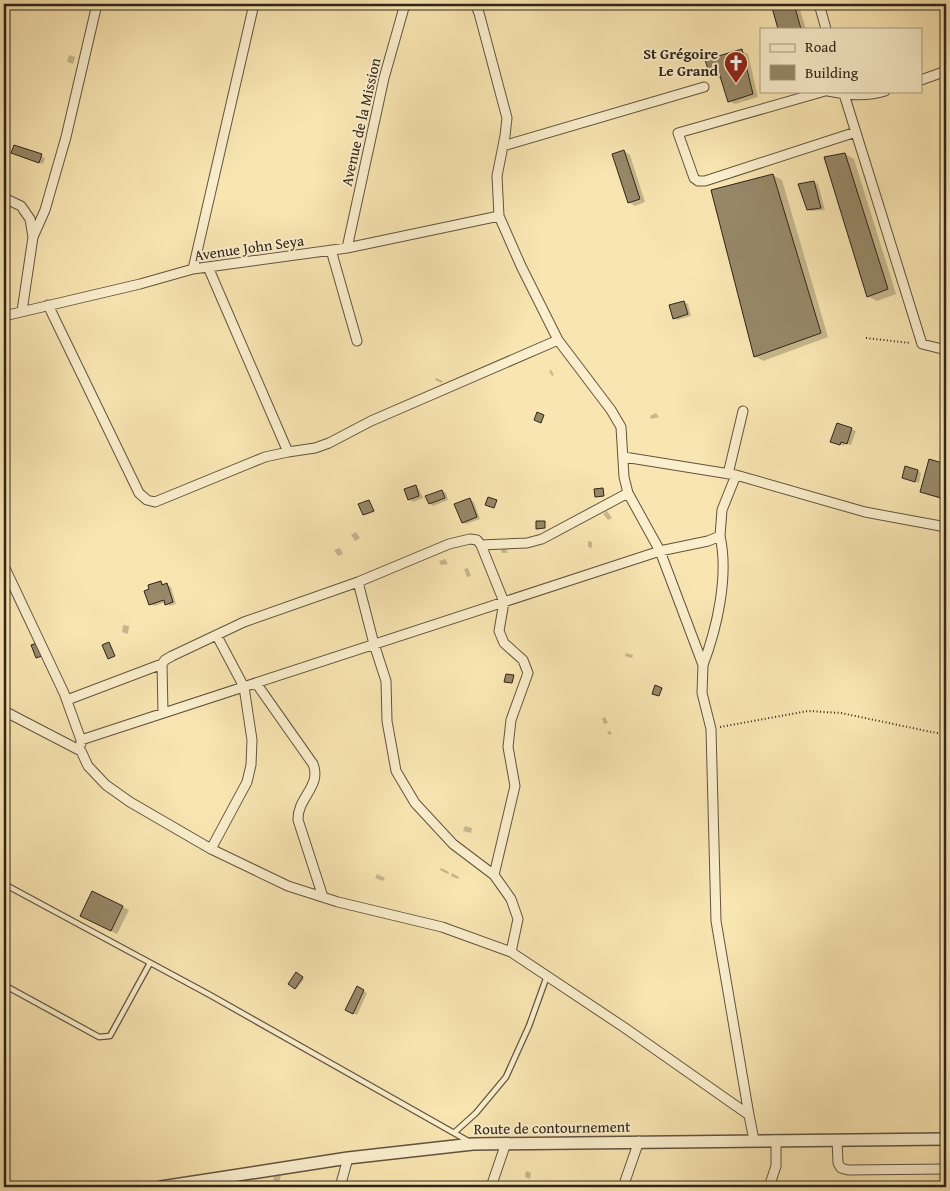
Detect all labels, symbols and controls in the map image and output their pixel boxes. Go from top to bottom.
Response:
legend [760,28,922,92]
text: Road [805,36,836,57]
place label: St Grégoire Le Grand [643,43,718,81]
church icon: St Grégoire Le Grand [723,50,749,84]
street label: Avenue de la Mission [336,55,386,188]
text: Building [805,62,859,83]
street label: Avenue John Seya [193,229,305,266]
street label: Route de contournement [473,1116,631,1139]

